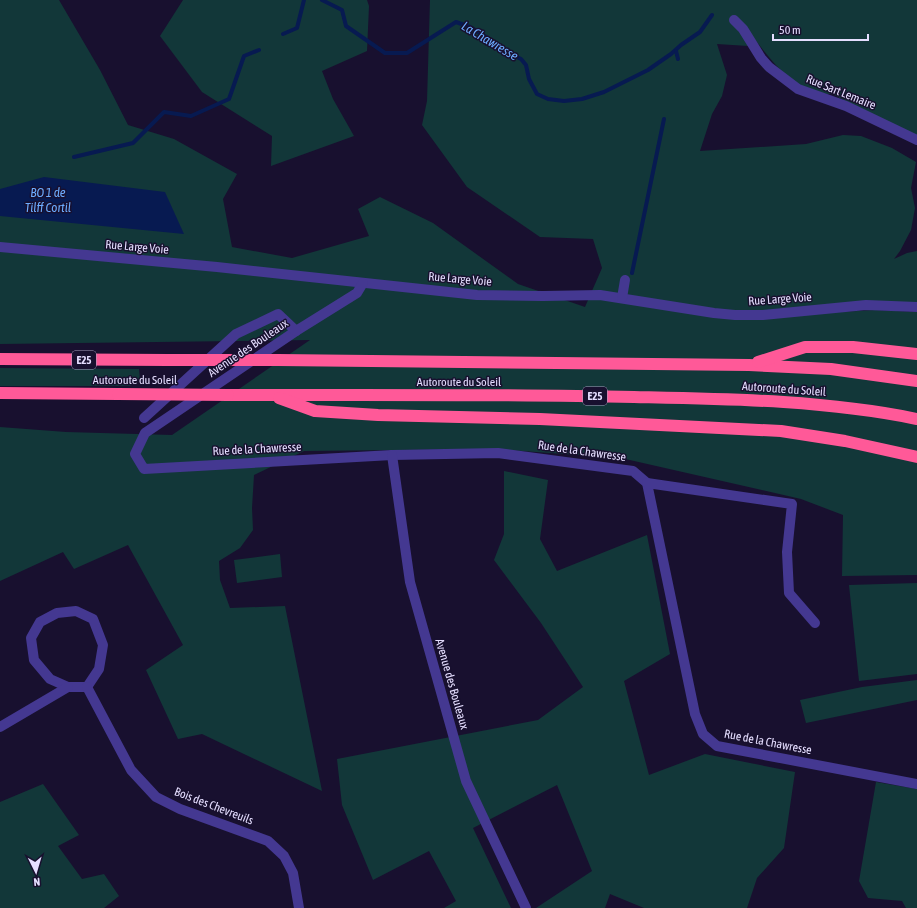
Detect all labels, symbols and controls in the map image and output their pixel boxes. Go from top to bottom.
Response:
scale bar [773,16,868,42]
water label: La Chawresse [459,18,521,64]
text: 50 m [779,23,801,37]
street label: Rue Sart Lemaire [804,72,878,112]
water label: BO 1 de Tilff Cortil [25,185,71,215]
street label: Rue Large Voie [105,237,169,257]
street label: Rue Large Voie [428,269,492,289]
street label: Rue Large Voie [748,290,812,308]
street label: Avenue des Bouleaux [205,316,291,380]
road number: E25 [72,351,96,369]
street label: Autoroute du Soleil [93,373,178,387]
street label: Autoroute du Soleil [417,375,502,389]
street label: Autoroute du Soleil [741,379,827,399]
road number: E25 [583,387,607,405]
street label: Rue de la Chawresse [537,438,627,464]
street label: Rue de la Chawresse [212,440,302,458]
street label: Avenue des Bouleaux [432,637,472,731]
street label: Rue de la Chawresse [723,727,813,757]
street label: Bois des Chevreuils [173,785,255,827]
north arrow [16,852,56,892]
text: N [33,876,41,888]

